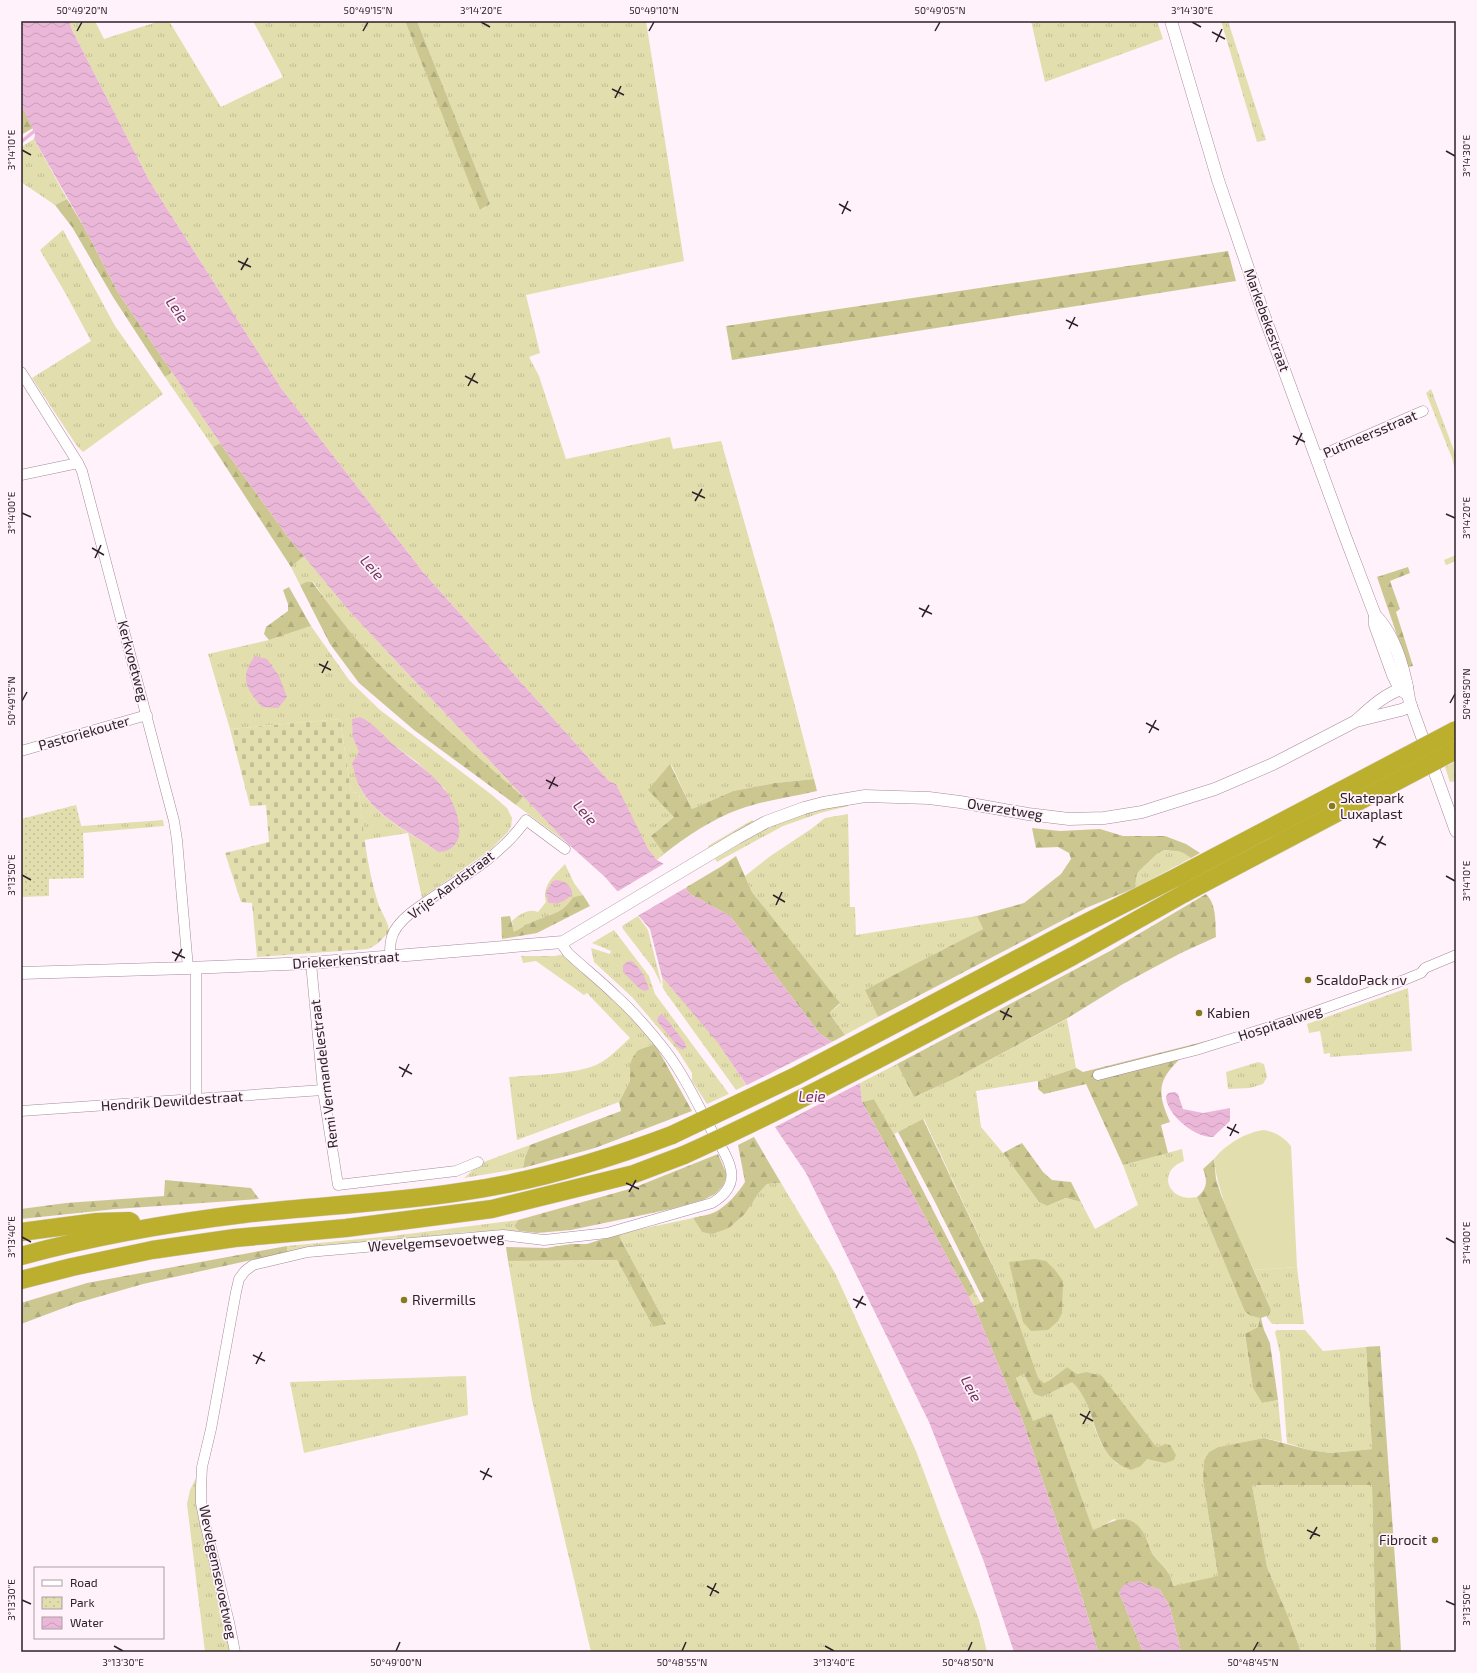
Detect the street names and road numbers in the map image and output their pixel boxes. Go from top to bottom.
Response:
street label: Markebekestraat [1241,266,1294,374]
street label: Putmeersstraat [1320,406,1419,461]
street label: Kerkvoetweg [114,618,153,703]
street label: Pastoriekouter [36,711,132,754]
street label: Overzetweg [966,794,1044,823]
street label: Vrije-Aardstraat [404,847,497,922]
street label: Driekerkenstraat [292,947,400,972]
street label: Remi Vermandelestraat [306,999,341,1149]
street label: Hospitaalweg [1236,1001,1324,1044]
street label: Hendrik Dewildestraat [100,1087,244,1114]
street label: Wevelgemsevoetweg [367,1228,505,1255]
street label: Wevelgemsevoetweg [196,1503,241,1641]

